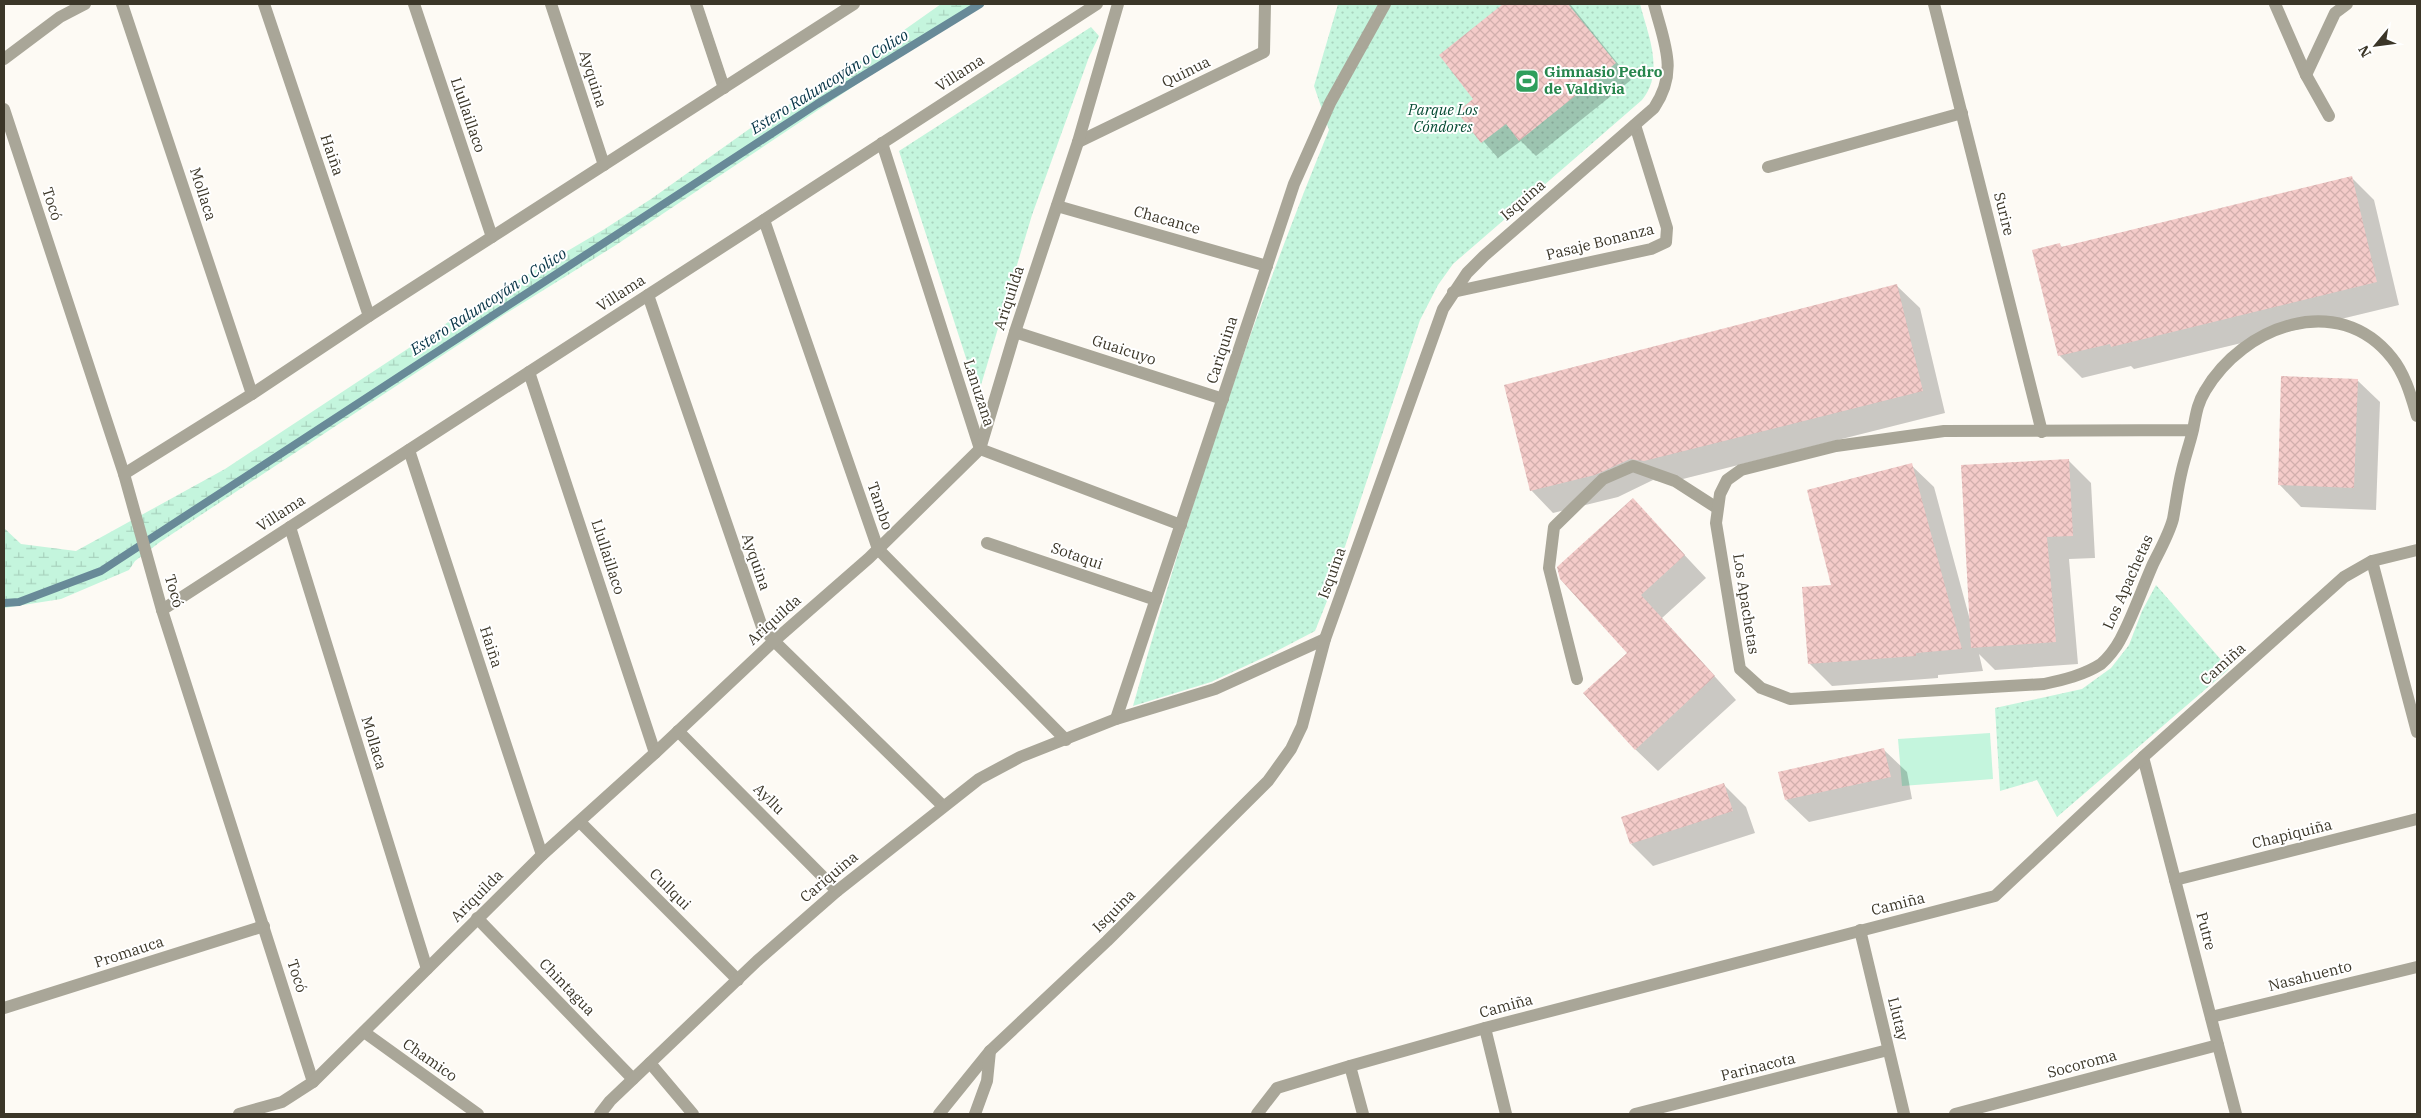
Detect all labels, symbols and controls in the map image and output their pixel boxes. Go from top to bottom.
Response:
north arrow [2351,20,2401,70]
water label: Estero Raluncoyán o Colico [745,24,912,138]
text: N [2354,42,2375,61]
street label: Ayquina [575,48,612,110]
street label: Villama [932,50,988,95]
street label: Quinua [1158,52,1213,91]
place label: Gimnasio Pedro de Valdivia [1544,62,1663,98]
sports icon: Gimnasio Pedro de Valdivia [1514,68,1540,94]
street label: Llullaillaco [447,75,490,155]
park label: Parque Los Cóndores [1407,100,1479,136]
street label: Haiña [317,132,348,178]
street label: Mollaca [186,165,221,223]
street label: Isquina [1496,175,1549,224]
street label: Tocó [38,185,67,223]
street label: Surire [1990,190,2019,238]
street label: Chacance [1132,201,1203,238]
street label: Pasaje Bonanza [1544,219,1656,264]
water label: Estero Raluncoyán o Colico [405,243,570,360]
street label: Ariquilda [989,263,1028,332]
street label: Villama [593,270,649,315]
street label: Cariquina [1202,314,1241,386]
street label: Guaicuyo [1090,330,1159,369]
street label: Lanuzana [960,357,999,429]
street label: Tambo [863,479,897,532]
street label: Villama [253,490,309,535]
street label: Llullaillaco [587,517,630,597]
street label: Ayquina [738,531,775,593]
street label: Los Apachetas [2098,531,2157,632]
street label: Sotaqui [1049,538,1106,573]
street label: Isquina [1313,545,1350,601]
street label: Los Apachetas [1729,552,1764,656]
street label: Tocó [161,572,188,610]
street label: Ariquilda [743,590,805,649]
street label: Haiña [476,624,507,670]
street label: Camiña [2196,638,2249,689]
street label: Mollaca [357,714,392,772]
street label: Ayllu [750,779,789,818]
street label: Chapiquiña [2250,814,2334,853]
street label: Cariquina [796,847,862,906]
street label: Cullqui [646,864,695,914]
street label: Ariquilda [446,865,507,926]
street label: Isquina [1088,885,1139,936]
street label: Camiña [1869,888,1927,919]
street label: Putre [2192,910,2221,952]
street label: Promauca [92,931,166,972]
street label: Chintagua [535,954,599,1019]
street label: Nasahuento [2266,956,2354,995]
street label: Tocó [283,957,312,995]
street label: Camiña [1477,989,1535,1022]
street label: Llutay [1884,995,1913,1043]
street label: Chamico [399,1034,461,1085]
street label: Socoroma [2045,1045,2119,1082]
street label: Parinacota [1719,1048,1797,1085]

